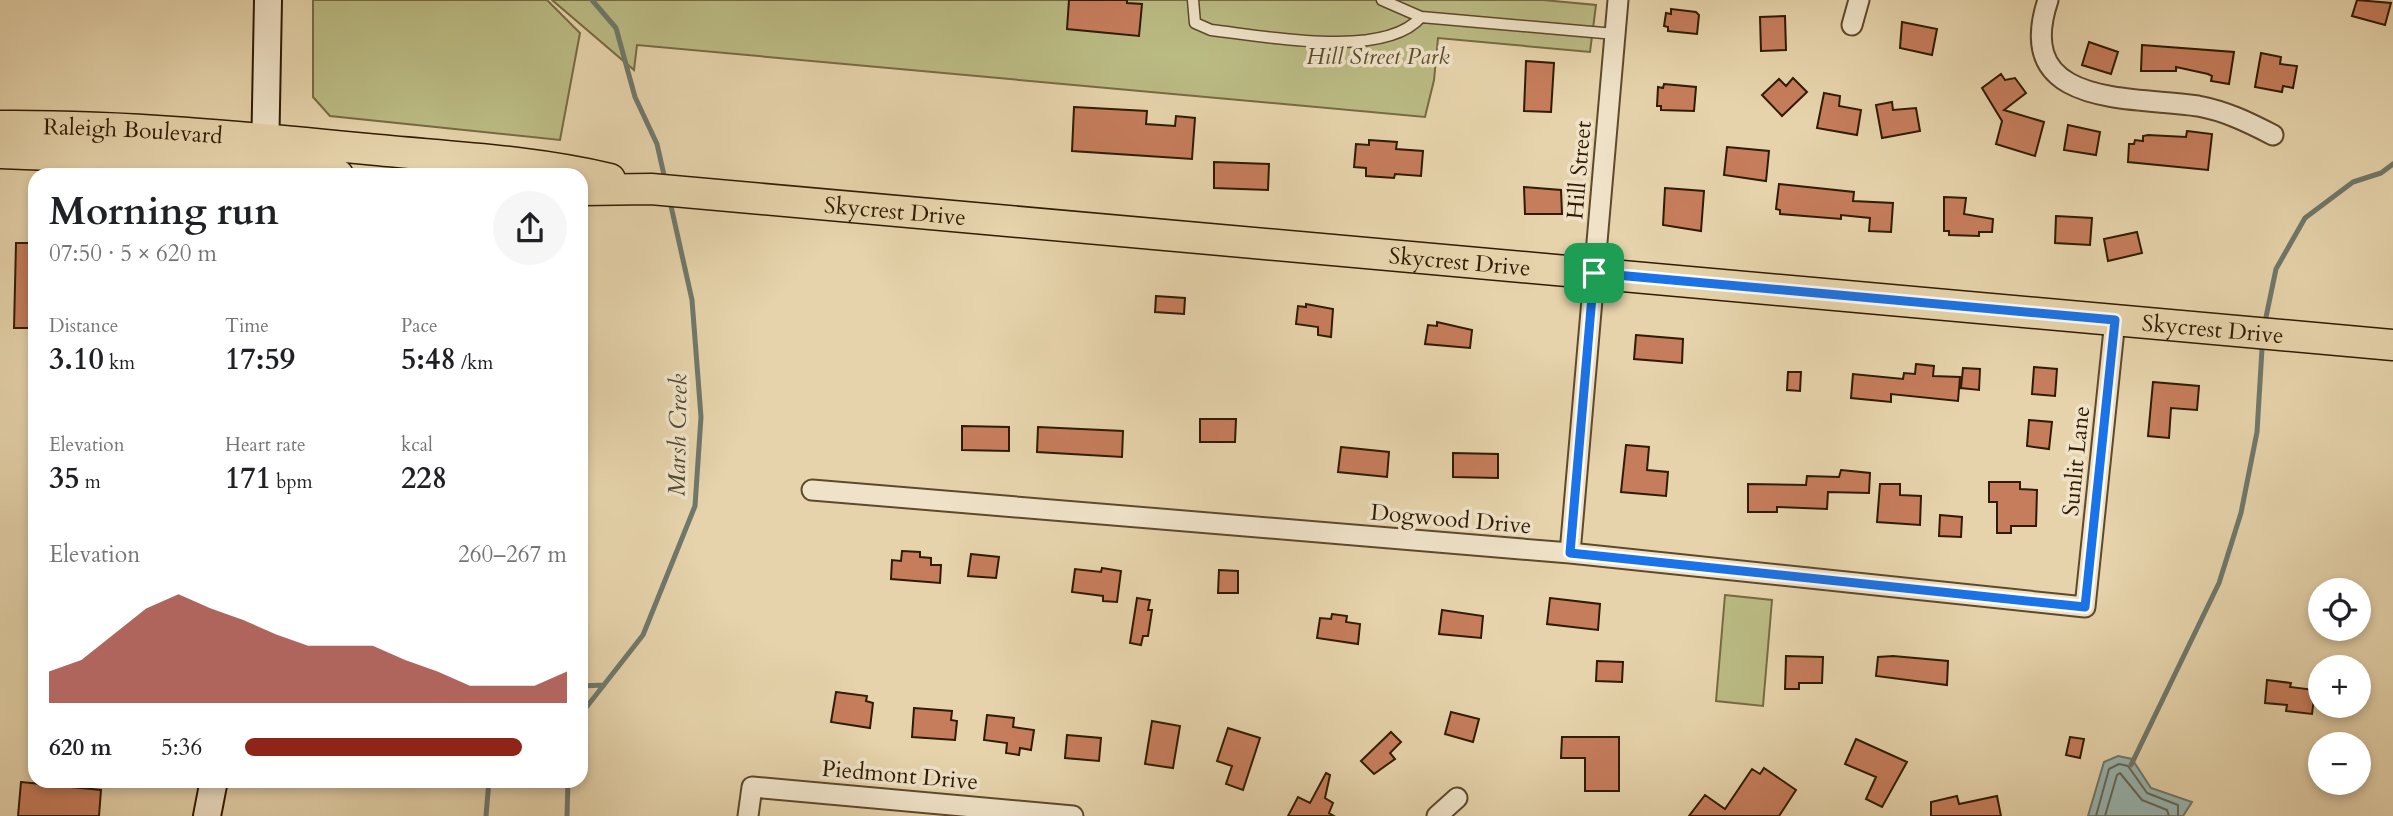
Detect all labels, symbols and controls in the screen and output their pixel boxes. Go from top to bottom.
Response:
park label: Hill Street Park [1306,41,1450,72]
street label: Raleigh Boulevard [43,111,225,151]
street label: Hill Street [1559,119,1599,221]
text: Morning run [49,186,279,238]
street label: Skycrest Drive [823,189,967,233]
button: share [493,191,567,265]
text: 07:50 · 5 × 620 m [49,238,217,269]
street label: Skycrest Drive [1388,240,1532,283]
pin [1564,243,1624,303]
icon: arrive [1575,254,1613,292]
street label: Skycrest Drive [2141,307,2285,351]
text: Distance [49,313,118,339]
text: Time [225,313,269,339]
text: Pace [401,313,438,339]
text: 3.10 [49,339,104,380]
text: 17:59 [225,339,295,380]
text: 5:48 [401,339,456,380]
text: km [104,350,135,376]
text: /km [456,350,493,376]
water label: Marsh Creek [660,373,696,497]
street label: Sunlit Lane [2055,405,2097,517]
text: Elevation [49,432,124,458]
text: Heart rate [225,432,306,458]
text: kcal [401,432,433,458]
text: 35 [49,458,80,499]
text: 171 [225,458,271,499]
text: 228 [401,458,447,499]
text: m [80,469,101,495]
text: bpm [271,469,313,495]
street label: Dogwood Drive [1369,497,1533,541]
text: Elevation [49,539,140,570]
text: 260–267 m [458,539,567,570]
map controls [2308,578,2371,795]
button: locate [2308,578,2371,641]
button: + [2308,655,2371,718]
text: 620 m [49,732,112,763]
text: 5:36 [161,732,202,763]
button: − [2308,732,2371,795]
street label: Piedmont Drive [821,753,979,797]

